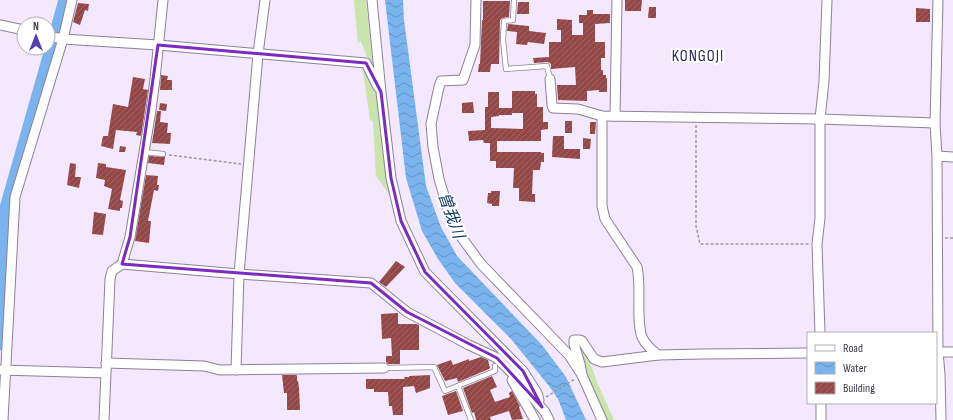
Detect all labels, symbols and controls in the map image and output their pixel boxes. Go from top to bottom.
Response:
north arrow [16,16,56,56]
text: N [33,20,39,33]
district label: KONGOJI [672,47,724,66]
water label: 曽我川 [433,190,468,243]
legend [807,332,937,404]
text: Road [843,341,863,356]
text: Water [843,361,867,376]
text: Building [843,381,875,396]

